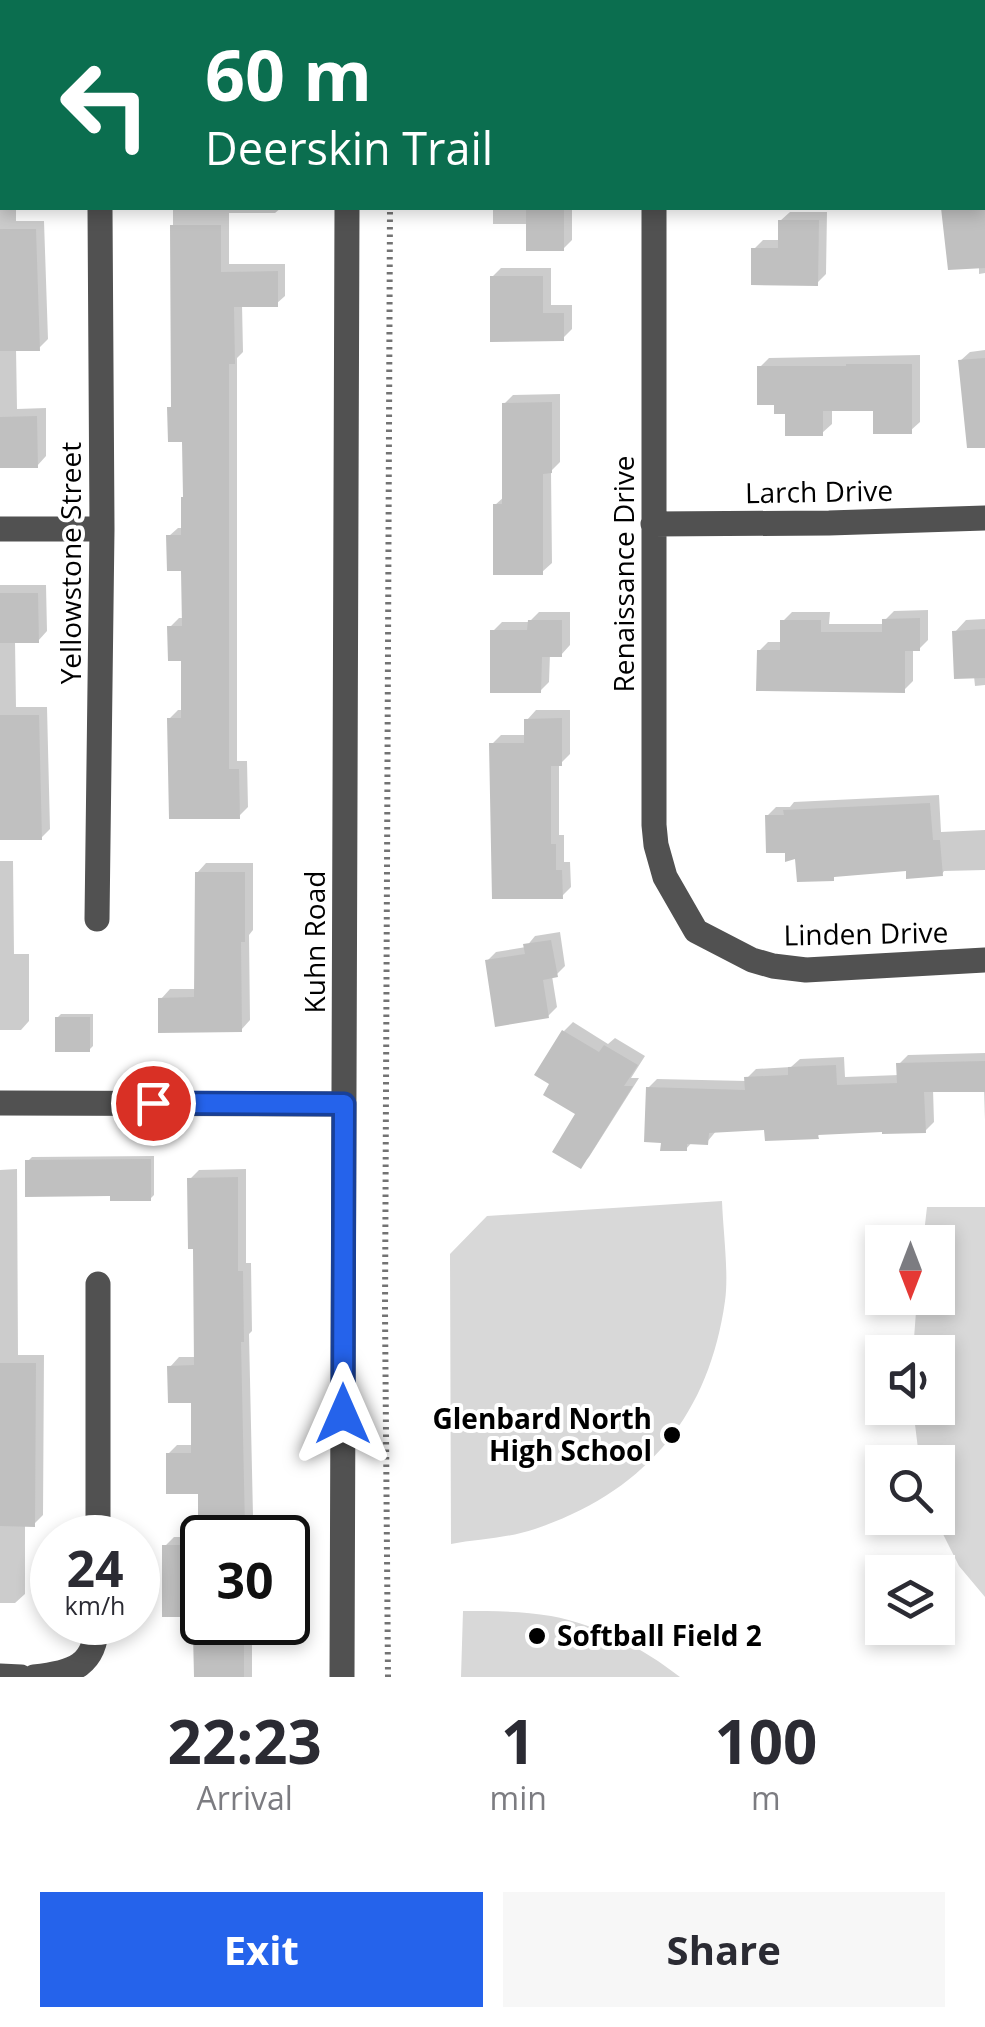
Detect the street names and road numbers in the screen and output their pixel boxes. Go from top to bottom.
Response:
street label: Yellowstone Street [51,442,89,684]
street label: Renaissance Drive [604,455,642,693]
street label: Larch Drive [745,471,893,511]
street label: Kuhn Road [295,871,333,1013]
street label: Linden Drive [783,913,949,953]

